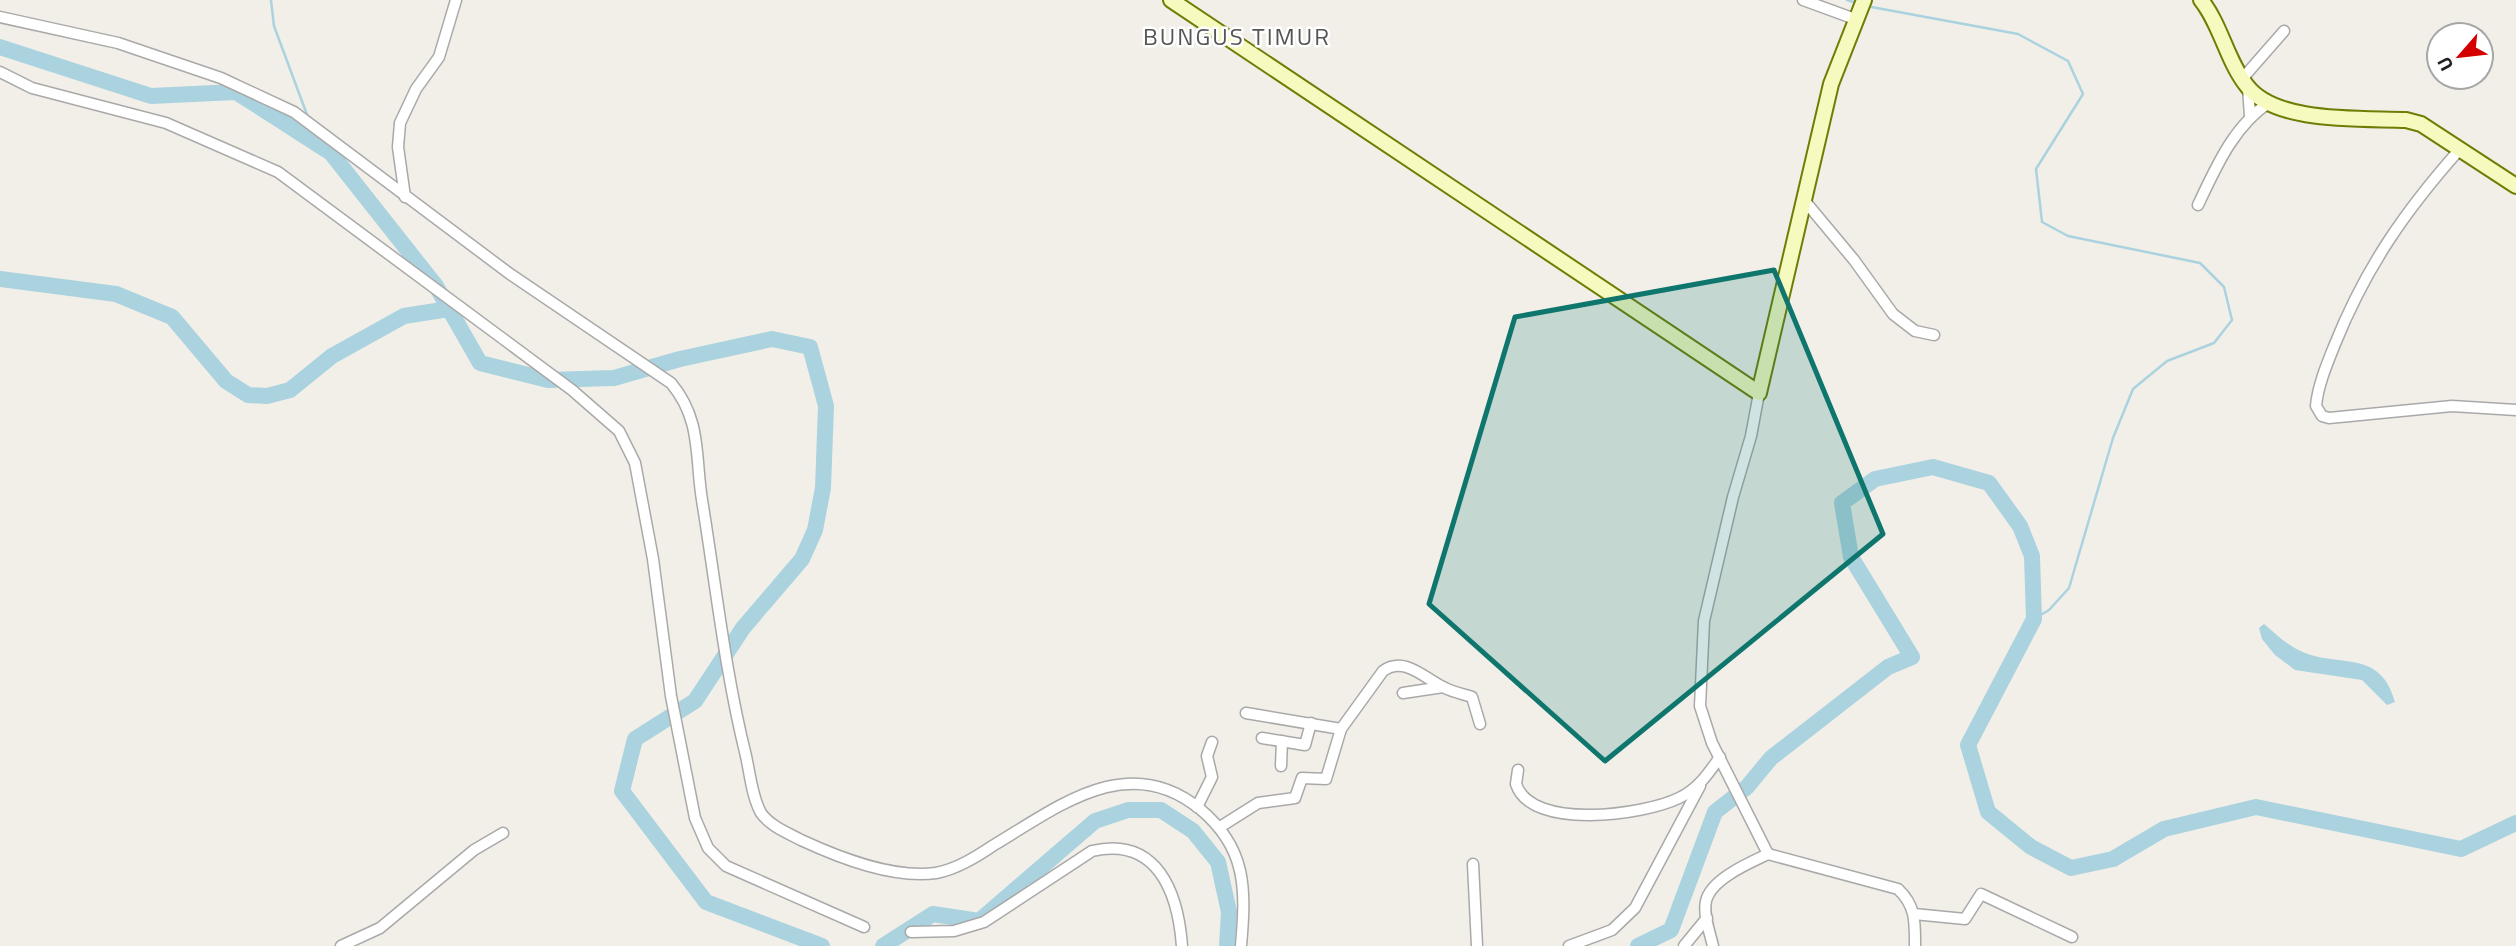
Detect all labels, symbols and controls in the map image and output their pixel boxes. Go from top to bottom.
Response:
district label: BUNGUS TIMUR [1143,18,1331,54]
north arrow [2425,21,2495,91]
text: U [2429,52,2460,77]

